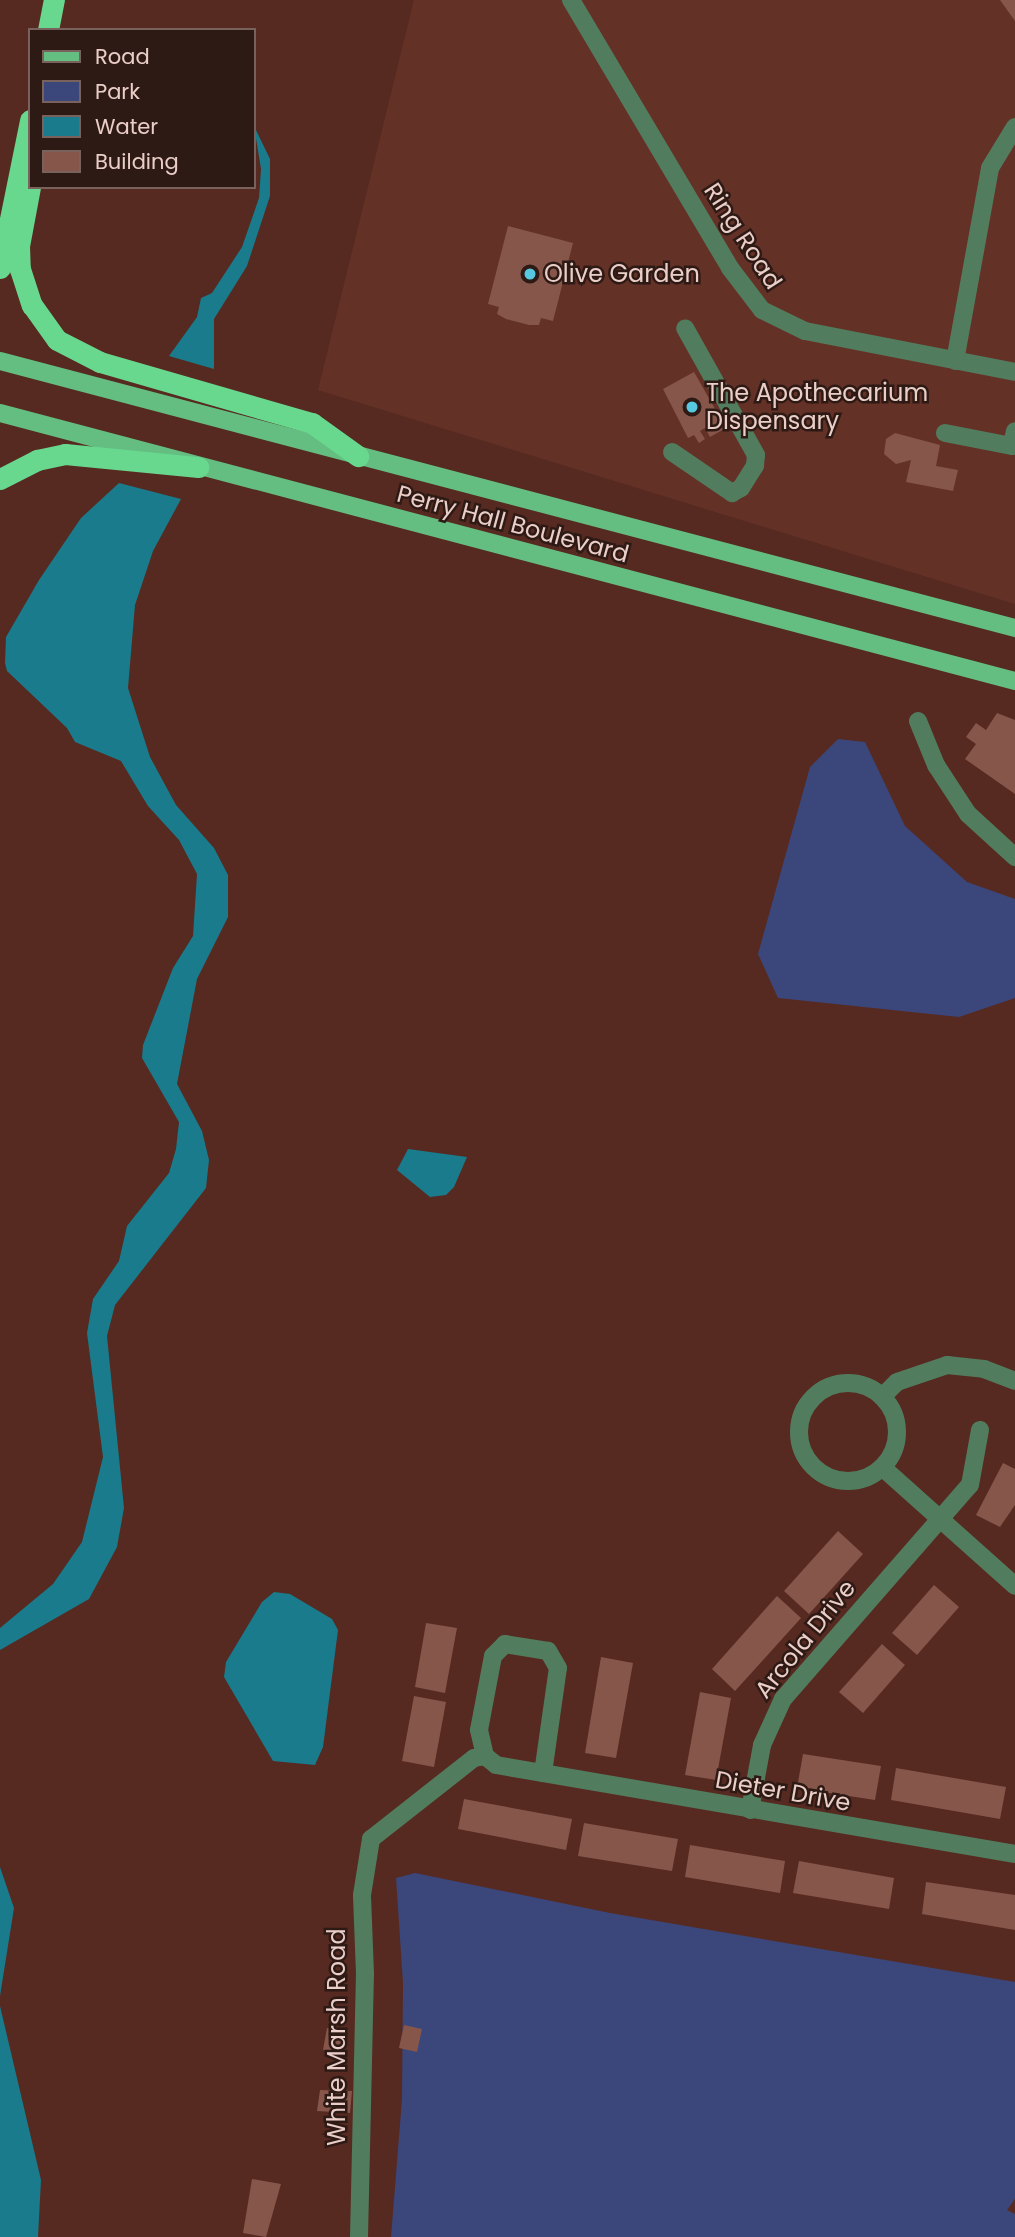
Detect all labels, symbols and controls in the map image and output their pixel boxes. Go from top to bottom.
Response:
legend [28,28,256,189]
text: Road [95,42,150,71]
text: Park [95,77,140,106]
text: Water [95,112,158,141]
text: Building [95,147,179,176]
street label: Ring Road [698,177,788,295]
place label: Olive Garden [544,260,700,288]
marker: Olive Garden [522,266,538,282]
place label: The Apothecarium Dispensary [706,379,928,435]
marker: The Apothecarium Dispensary [684,399,700,415]
street label: Perry Hall Boulevard [394,479,632,569]
street label: Arcola Drive [749,1574,861,1704]
street label: Dieter Drive [713,1765,853,1817]
street label: White Marsh Road [323,1928,351,2146]

